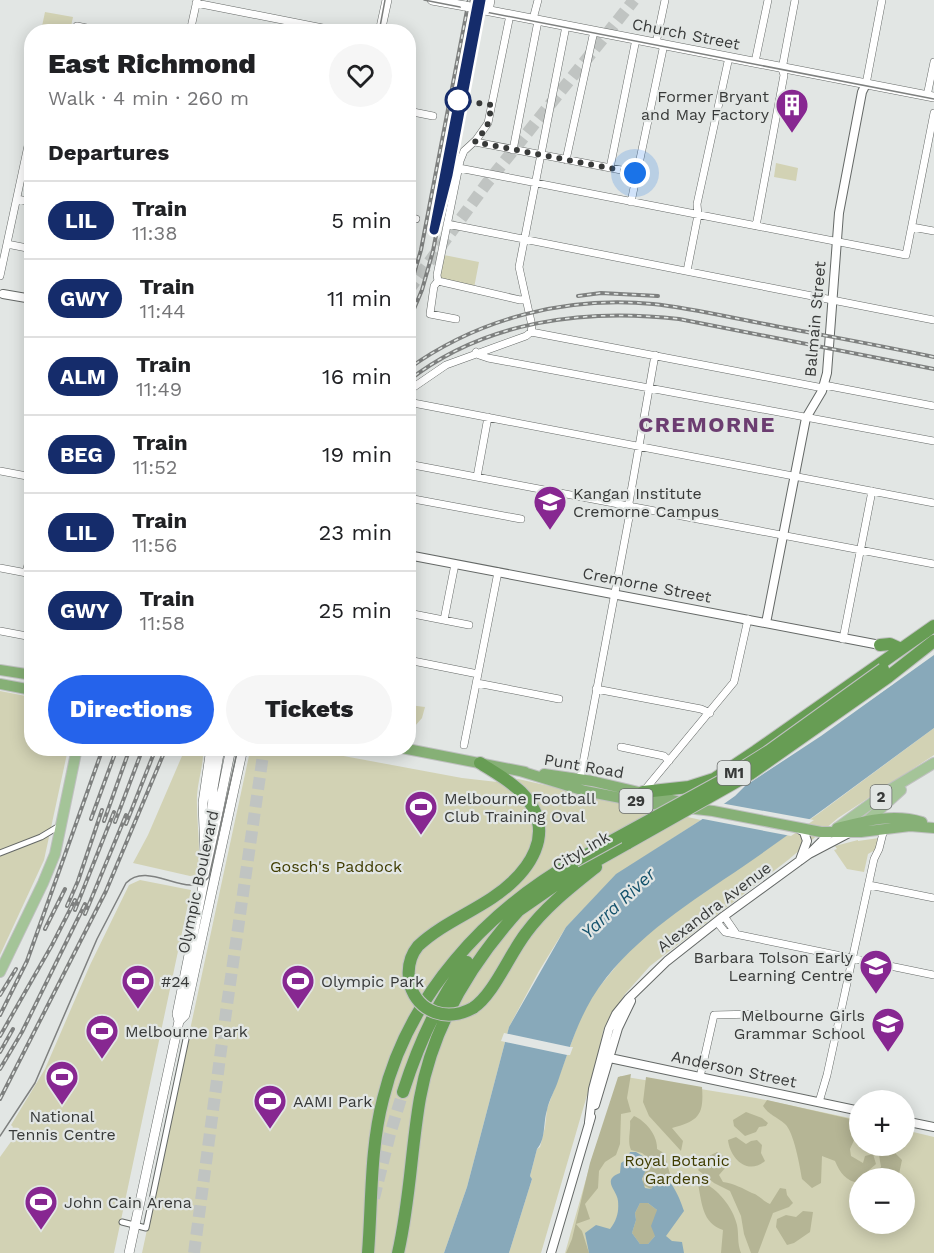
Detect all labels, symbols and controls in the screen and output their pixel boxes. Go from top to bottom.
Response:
street label: Church Street [630,14,742,54]
button: heart [329,44,392,107]
text: East Richmond [48,47,256,80]
text: Walk · 4 min · 260 m [48,86,249,110]
unlabelled marker [445,87,471,113]
place label: Former Bryant and May Factory [641,87,770,124]
building icon: Former Bryant and May Factory [774,87,810,134]
text: Departures [48,140,169,165]
your location [620,158,650,188]
text: Train [132,196,187,221]
text: LIL [65,208,97,233]
text: 5 min [331,208,392,233]
text: 11:38 [132,221,178,245]
street label: Balmain Street [800,260,830,378]
text: Train [140,274,195,299]
text: GWY [60,286,110,311]
text: 11 min [327,286,392,311]
text: 11:44 [140,299,186,323]
text: Train [136,352,191,377]
text: ALM [60,364,106,389]
text: 16 min [322,364,392,389]
text: 11:49 [136,377,182,401]
district label: CREMORNE [638,412,776,437]
text: Train [133,430,188,455]
text: BEG [60,442,103,467]
text: 19 min [322,442,392,467]
text: 11:52 [133,455,178,479]
school or university icon: Kangan Institute Cremorne Campus [532,484,568,531]
place label: Kangan Institute Cremorne Campus [573,484,719,521]
text: Train [132,508,187,533]
text: LIL [65,520,97,545]
text: 23 min [318,520,392,545]
text: 11:56 [132,533,177,557]
street label: Cremorne Street [581,563,713,607]
text: Train [140,586,195,611]
text: GWY [60,598,110,623]
text: 25 min [318,598,392,623]
text: 11:58 [140,611,185,635]
button: Directions [48,675,214,744]
button: Tickets [226,675,392,744]
street label: Punt Road [543,750,625,782]
road number: M1 [718,761,750,785]
road number: 2 [870,785,892,809]
sports icon: Melbourne Football Club Training Oval [403,789,439,836]
place label: Melbourne Football Club Training Oval [444,789,596,826]
road number: 29 [620,789,652,813]
street label: Olympic Boulevard [174,809,222,955]
street label: CityLink [549,827,613,875]
park label: Gosch's Paddock [270,857,402,876]
street label: Alexandra Avenue [653,858,775,956]
water label: Yarra River [577,863,660,943]
place label: Barbara Tolson Early Learning Centre [694,948,854,985]
school or university icon: Barbara Tolson Early Learning Centre [858,948,894,995]
sports icon: #24 [120,963,156,1010]
sports icon: Olympic Park [280,963,316,1010]
place label: #24 [161,972,190,991]
place label: Olympic Park [321,972,424,991]
place label: Melbourne Girls Grammar School [734,1006,865,1043]
school or university icon: Melbourne Girls Grammar School [870,1006,906,1053]
sports icon: Melbourne Park [84,1013,120,1060]
place label: Melbourne Park [125,1022,248,1041]
street label: Anderson Street [670,1046,799,1092]
sports icon: National Tennis Centre [44,1059,80,1106]
sports icon: AAMI Park [252,1083,288,1130]
map controls [849,1090,915,1234]
button: + [849,1090,915,1156]
place label: AAMI Park [293,1092,372,1111]
place label: National Tennis Centre [8,1107,116,1144]
park label: Royal Botanic Gardens [624,1151,730,1188]
button: − [849,1168,915,1234]
sports icon: John Cain Arena [23,1184,59,1231]
place label: John Cain Arena [64,1193,192,1212]

